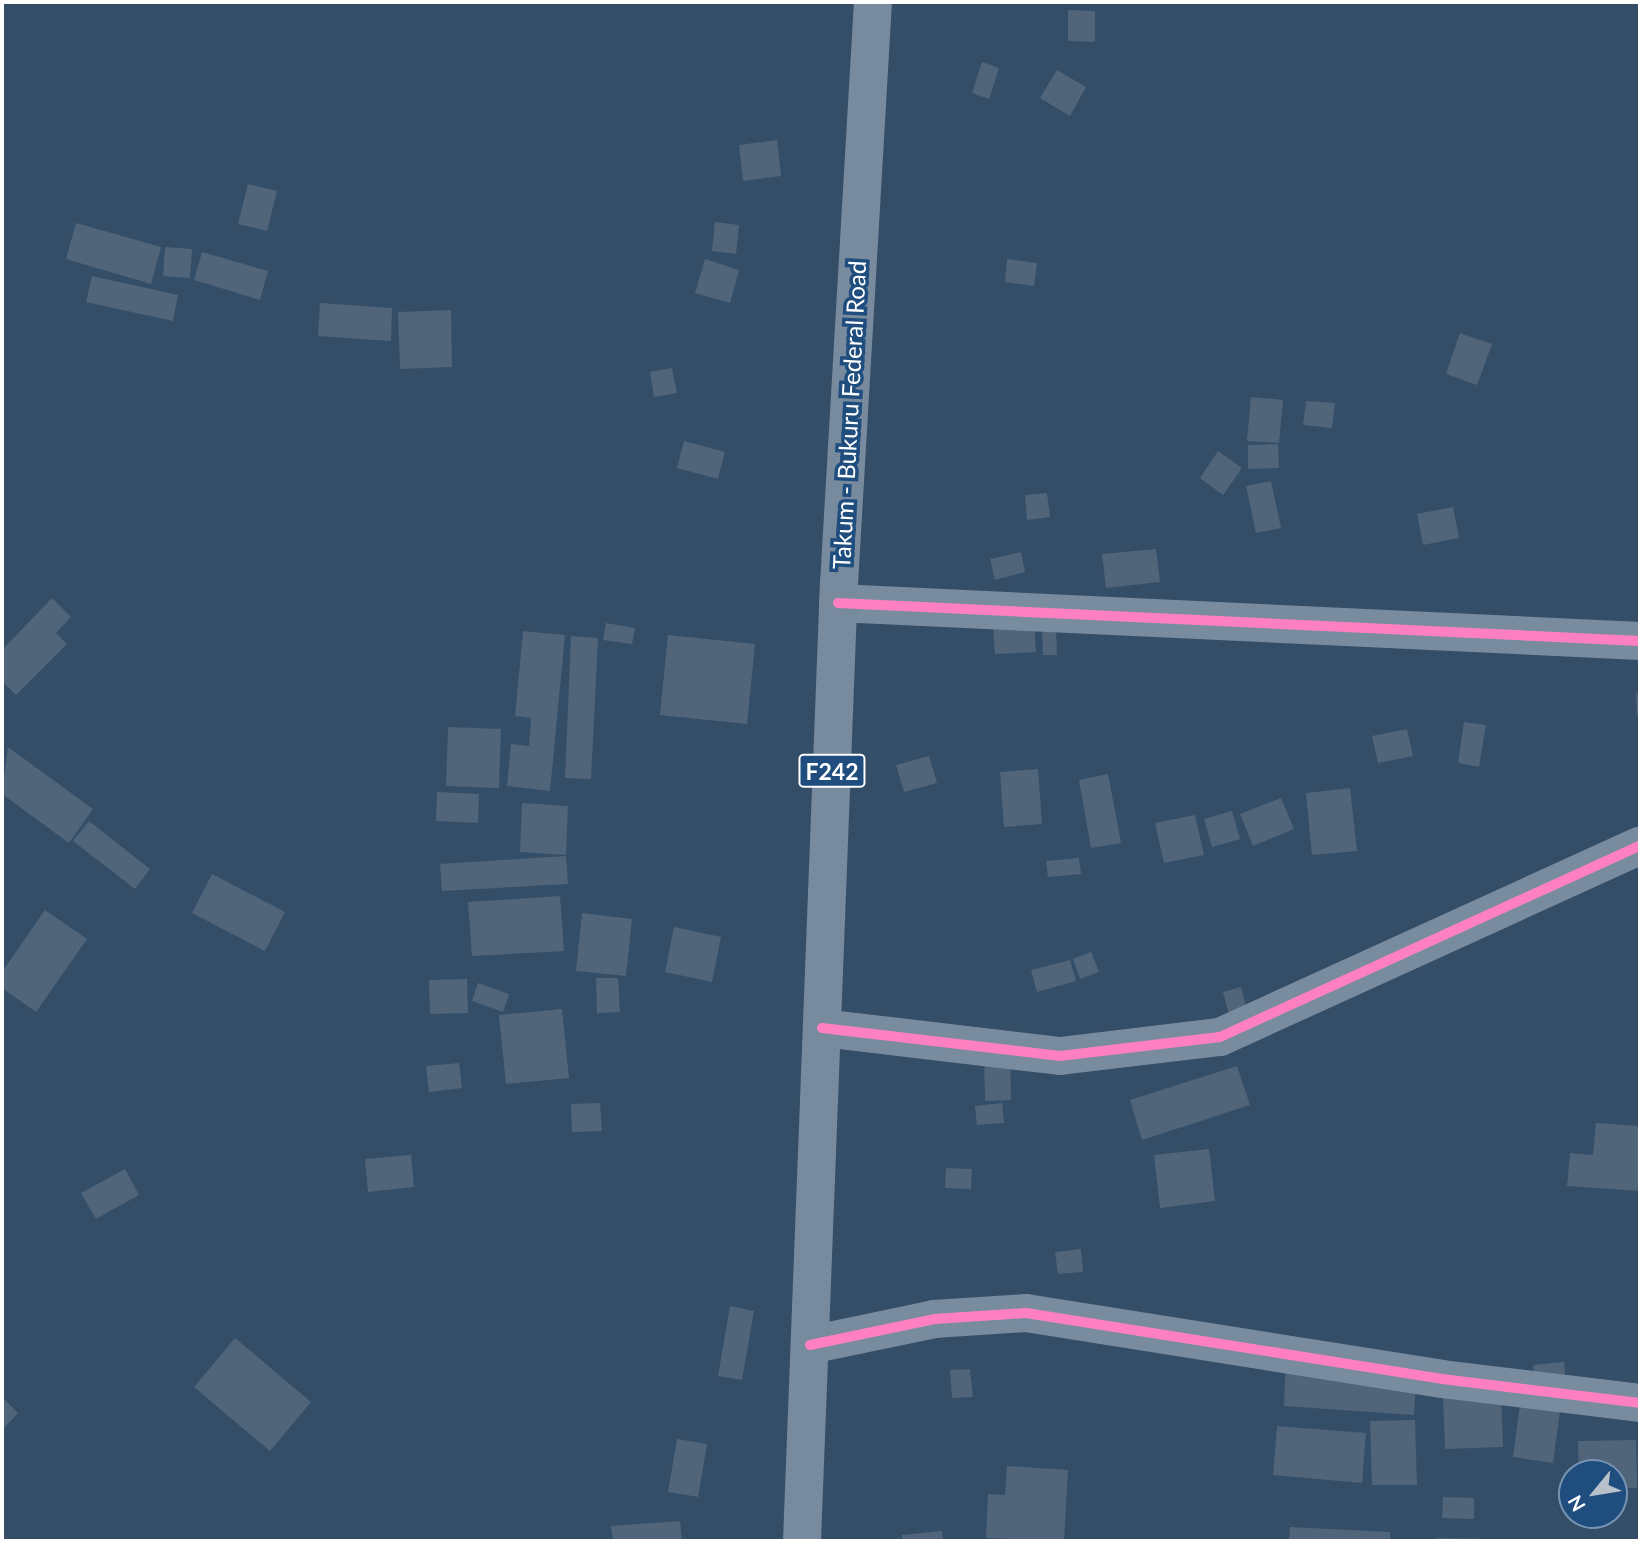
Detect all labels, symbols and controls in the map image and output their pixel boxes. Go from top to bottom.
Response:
street label: Takum - Bukuru Federal Road [827,260,871,570]
road number: F242 [797,751,867,790]
north arrow [1558,1459,1628,1529]
text: N [1562,1492,1590,1516]

